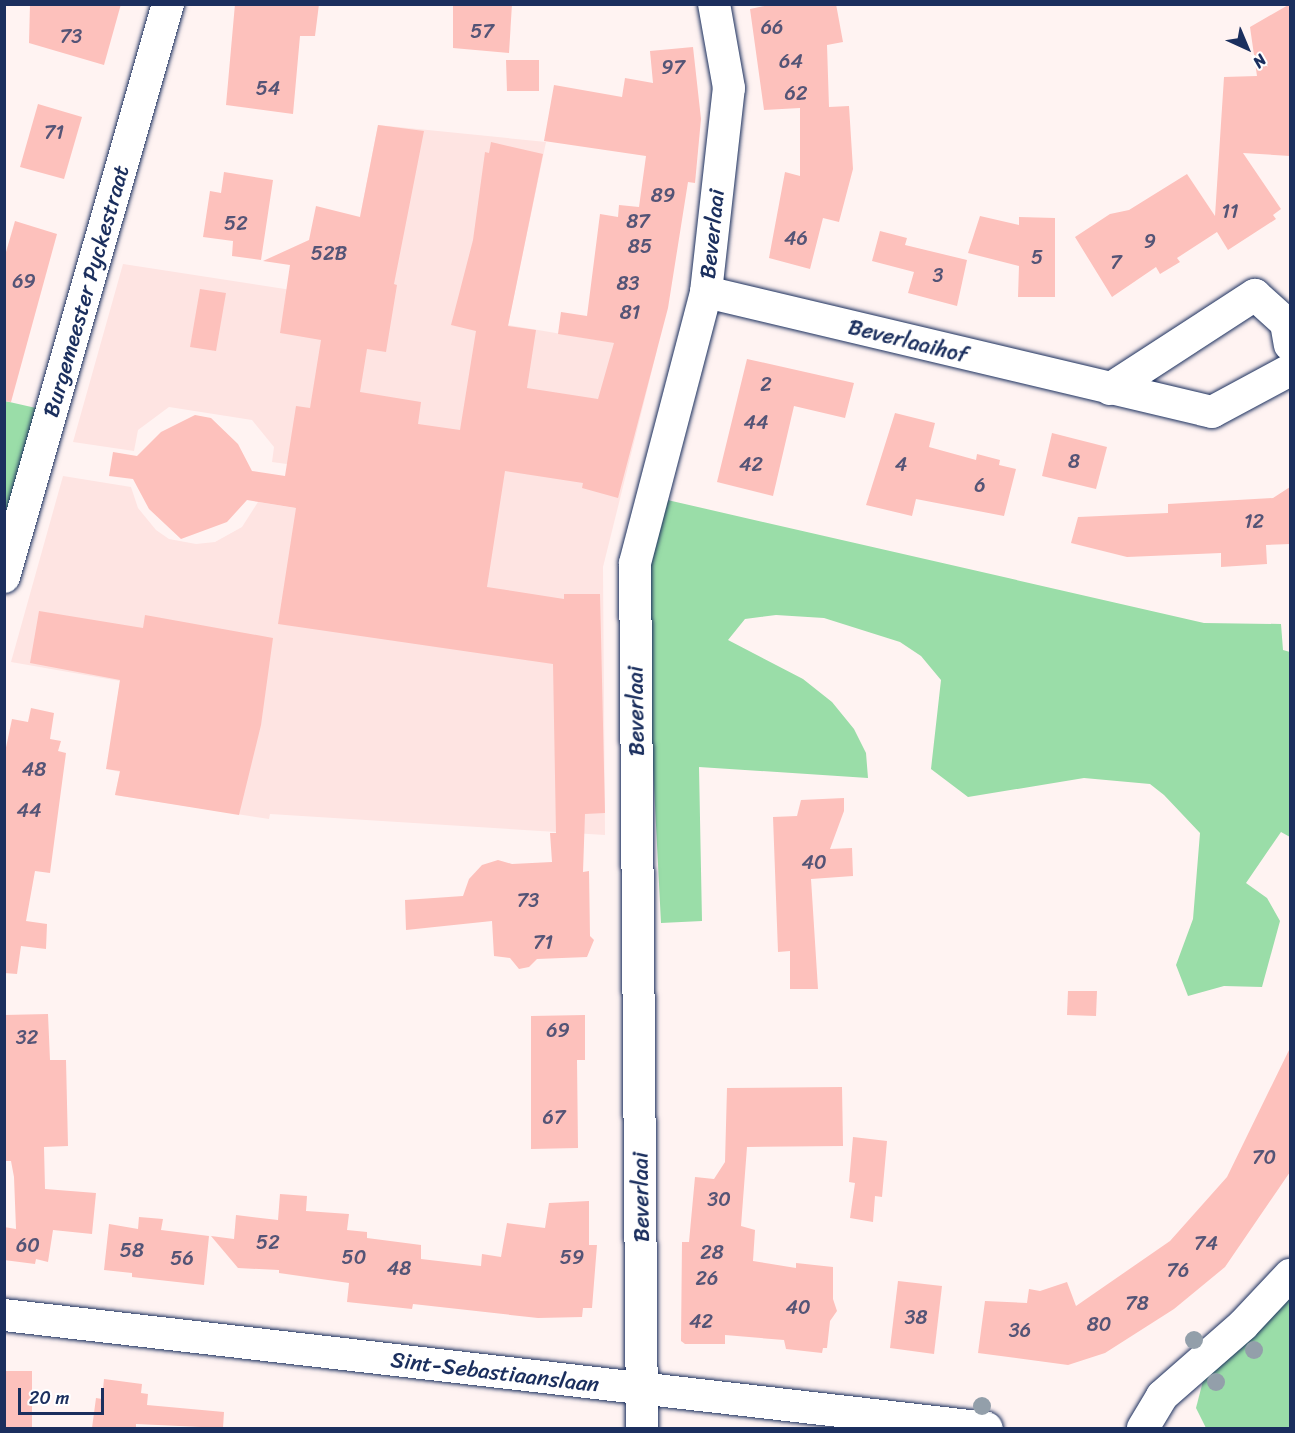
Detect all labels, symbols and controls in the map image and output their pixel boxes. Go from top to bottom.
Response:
house number: 66 [761,15,783,39]
north arrow [1217,18,1277,78]
house number: 57 [470,19,494,43]
house number: 73 [60,24,82,48]
text: N [1246,47,1274,76]
house number: 64 [779,49,803,73]
house number: 97 [661,55,685,79]
house number: 54 [256,76,280,100]
house number: 62 [785,81,807,105]
house number: 71 [44,120,64,144]
street label: Burgemeester Pyckestraat [37,162,135,420]
house number: 89 [651,183,675,207]
street label: Beverlaai [694,188,730,280]
house number: 11 [1221,199,1239,223]
house number: 87 [626,209,650,233]
house number: 52 [224,211,248,235]
house number: 46 [784,226,808,250]
house number: 9 [1144,229,1156,253]
house number: 85 [628,234,652,258]
house number: 52B [311,241,347,265]
house number: 5 [1031,245,1043,269]
house number: 7 [1110,250,1122,274]
house number: 3 [933,263,943,287]
house number: 69 [12,269,36,293]
house number: 83 [616,271,640,295]
house number: 81 [620,300,640,324]
street label: Beverlaaihof [846,313,970,369]
house number: 2 [760,372,772,396]
house number: 44 [744,410,768,434]
house number: 8 [1068,449,1080,473]
house number: 42 [739,452,763,476]
house number: 4 [895,452,907,476]
house number: 6 [974,473,986,497]
house number: 12 [1244,509,1264,533]
street label: Beverlaai [622,666,650,756]
house number: 48 [22,757,46,781]
house number: 44 [17,798,41,822]
house number: 40 [801,850,827,874]
house number: 73 [517,888,539,912]
house number: 71 [533,930,553,954]
house number: 69 [546,1018,570,1042]
house number: 32 [16,1025,38,1049]
house number: 67 [543,1105,565,1129]
house number: 70 [1252,1145,1276,1169]
street label: Beverlaai [627,1152,655,1242]
house number: 30 [707,1187,731,1211]
house number: 52 [256,1230,280,1254]
house number: 74 [1194,1231,1218,1255]
house number: 60 [16,1233,40,1257]
house number: 58 [120,1238,144,1262]
house number: 28 [700,1240,724,1264]
house number: 50 [342,1245,366,1269]
house number: 59 [560,1245,584,1269]
house number: 56 [170,1246,194,1270]
house number: 48 [387,1256,411,1280]
house number: 76 [1167,1258,1189,1282]
house number: 26 [696,1266,718,1290]
house number: 78 [1125,1291,1149,1315]
house number: 40 [785,1295,811,1319]
house number: 38 [904,1305,928,1329]
house number: 42 [689,1309,713,1333]
house number: 80 [1087,1312,1111,1336]
house number: 36 [1009,1318,1031,1342]
street label: Sint-Sebastiaanslaan [389,1346,601,1398]
scale bar [21,1376,106,1414]
text: 20 m [29,1382,69,1414]

